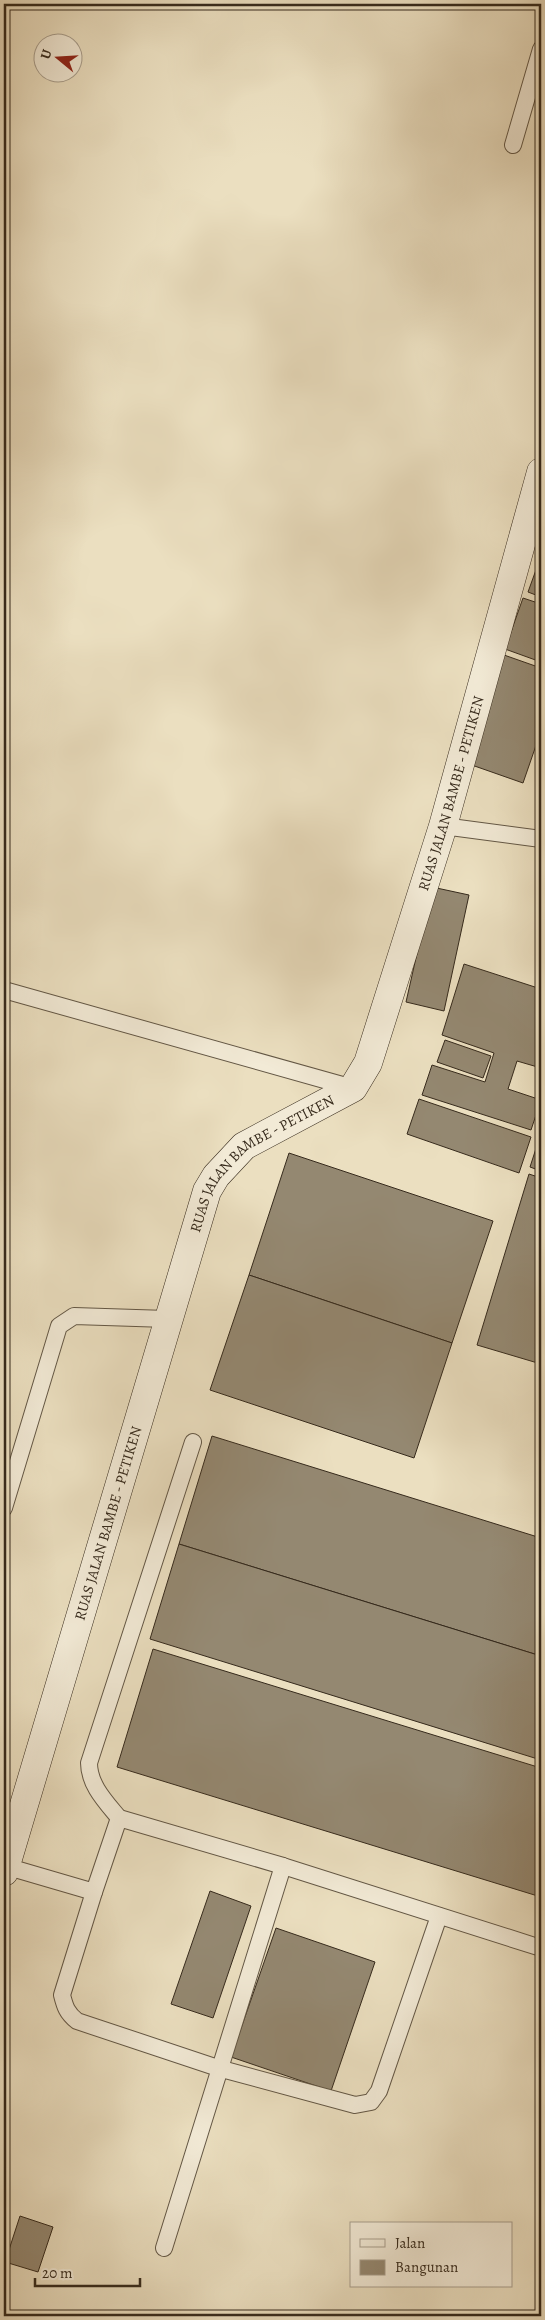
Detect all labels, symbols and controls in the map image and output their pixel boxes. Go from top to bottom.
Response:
north arrow [32,32,82,82]
text: U [36,47,57,61]
street label: RUAS JALAN BAMBE - PETIKEN [413,693,489,893]
street label: RUAS JALAN BAMBE - PETIKEN [185,1090,338,1235]
street label: RUAS JALAN BAMBE - PETIKEN [70,1423,146,1623]
legend [350,2222,512,2288]
text: Jalan [395,2233,425,2253]
scale bar [35,2255,140,2287]
text: Bangunan [395,2257,458,2277]
text: 20 m [42,2263,73,2283]

